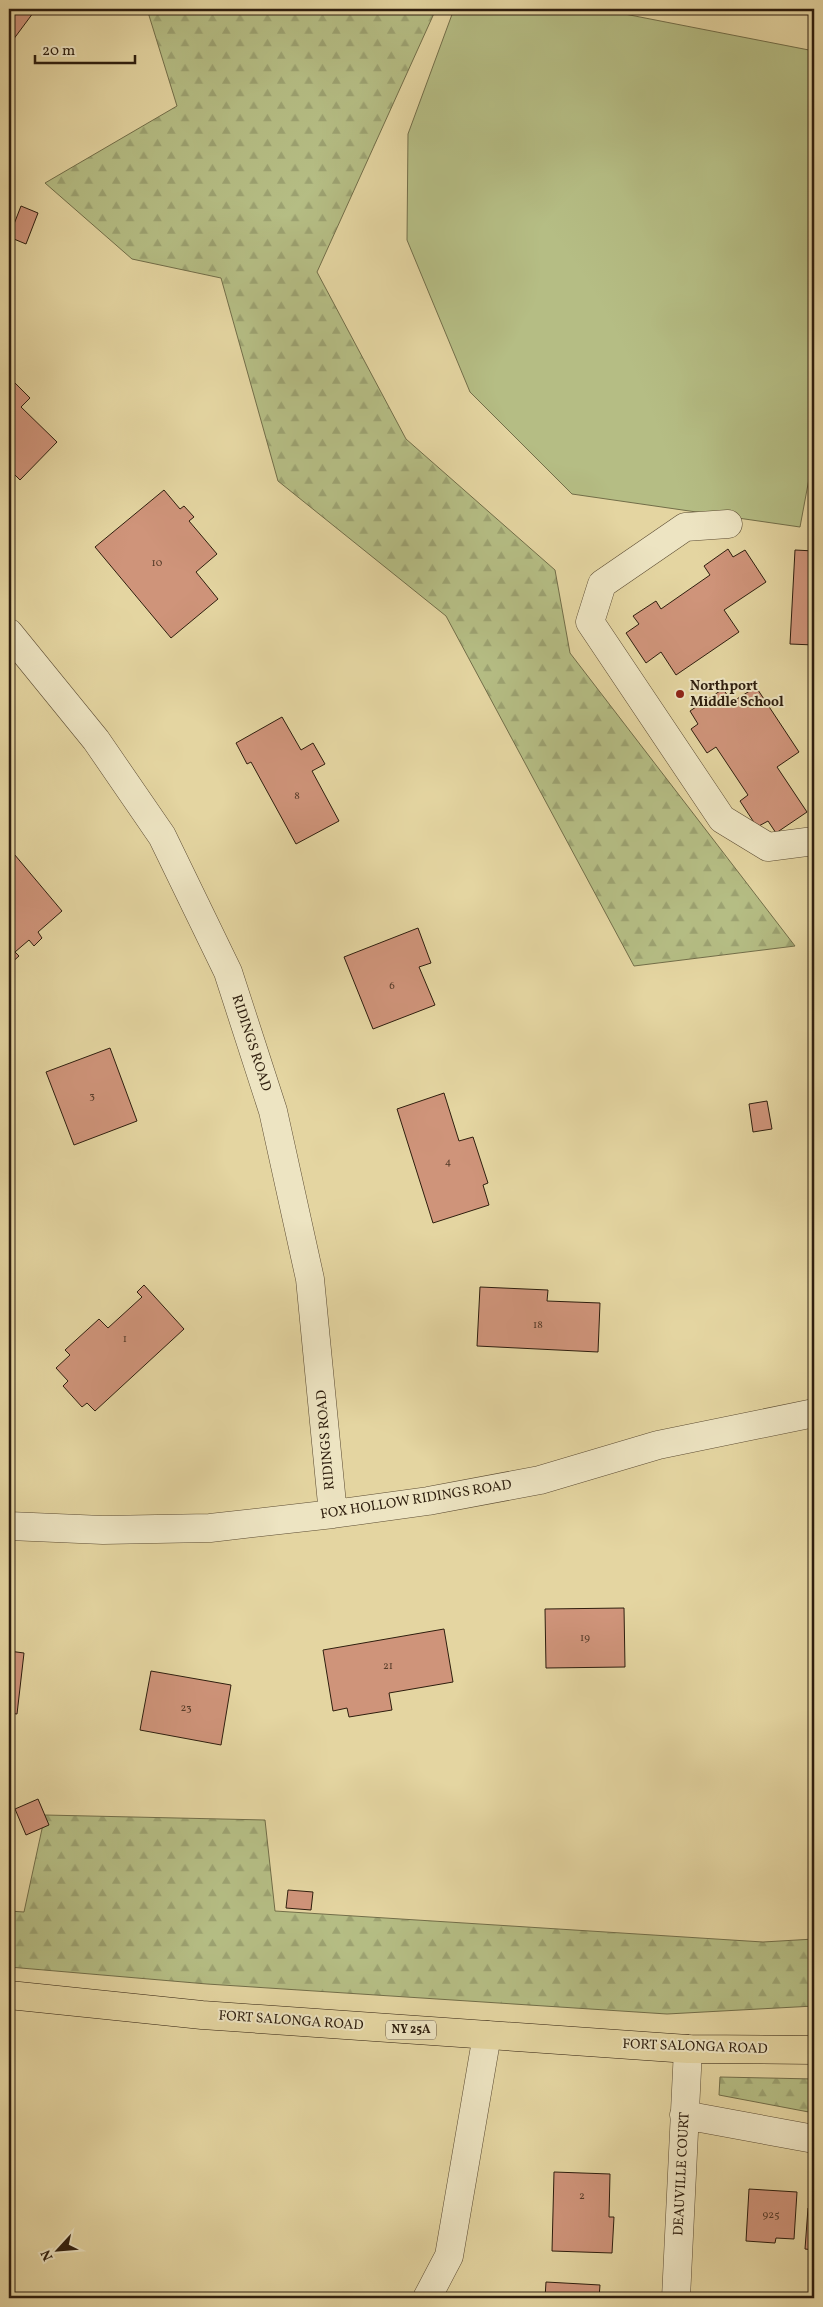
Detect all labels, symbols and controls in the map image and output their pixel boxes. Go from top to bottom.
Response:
scale bar [35,32,135,64]
text: 20 m [42,41,75,62]
house number: 10 [152,556,163,571]
place label: Northport Middle School [690,677,784,712]
marker: Northport Middle School [674,688,686,700]
house number: 8 [294,789,300,804]
house number: 6 [389,979,395,994]
street label: RIDINGS ROAD [226,992,276,1094]
house number: 3 [89,1089,95,1104]
house number: 4 [445,1155,452,1170]
house number: 18 [533,1318,543,1333]
house number: 1 [123,1332,127,1347]
street label: RIDINGS ROAD [312,1389,340,1491]
street label: FOX HOLLOW RIDINGS ROAD [319,1475,513,1525]
house number: 19 [580,1631,590,1646]
house number: 21 [383,1659,393,1674]
house number: 23 [180,1701,192,1716]
street label: FORT SALONGA ROAD [218,2006,364,2036]
road number: NY 25A [386,2020,436,2040]
street label: FORT SALONGA ROAD [622,2035,768,2059]
street label: DEAUVILLE COURT [669,2112,695,2236]
house number: 2 [579,2189,585,2204]
house number: 925 [763,2208,779,2223]
north arrow [32,2224,82,2274]
text: N [37,2246,58,2264]

